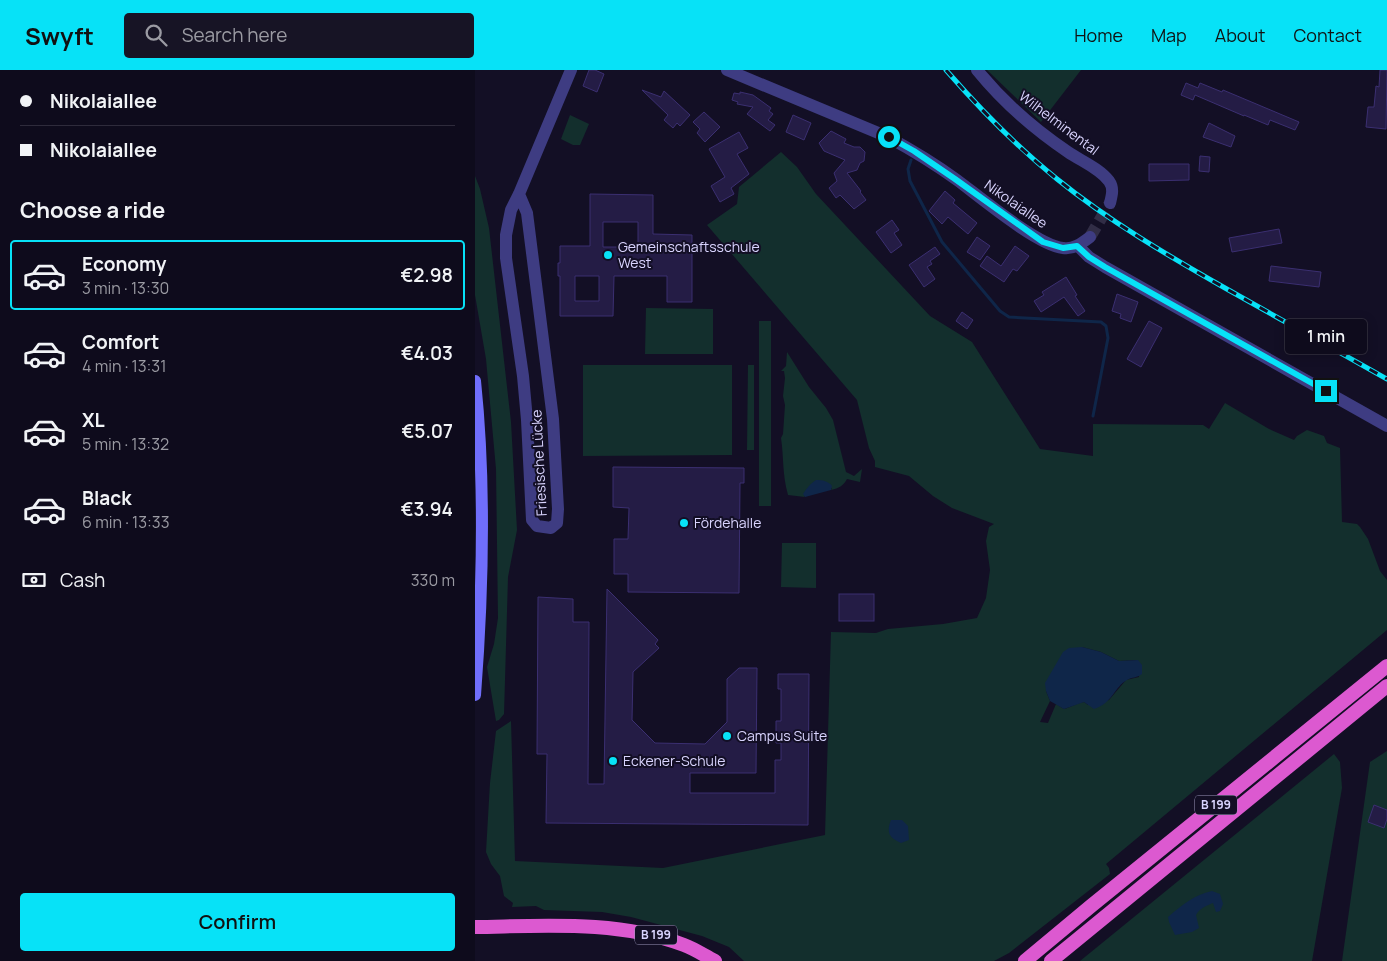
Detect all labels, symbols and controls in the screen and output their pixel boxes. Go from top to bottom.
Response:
search box [124,13,474,58]
text: Swyft [25,19,94,52]
icon: search [142,21,170,49]
text: Search here [182,22,287,48]
text: Home [1074,23,1123,47]
text: Map [1151,23,1187,47]
text: About [1215,23,1265,47]
text: Contact [1293,23,1362,47]
street label: Wilhelminental [1015,86,1103,159]
text: Nikolaiallee [50,88,157,114]
route start [878,126,900,148]
text: Nikolaiallee [50,137,157,163]
street label: Nikolaiallee [981,175,1052,232]
text: Choose a ride [20,195,165,225]
place label: Gemeinschaftsschule West [618,237,760,272]
marker: Gemeinschaftsschule West [602,249,614,261]
text: Economy [82,251,166,277]
icon: car [22,253,67,298]
text: €2.98 [400,262,453,288]
text: 3 min · 13:30 [82,277,169,299]
callout: 1 min [1285,318,1367,354]
text: 1 min [1307,325,1345,347]
text: Comfort [82,329,159,355]
icon: car [22,331,67,376]
text: €4.03 [401,340,453,366]
text: 4 min · 13:31 [82,355,166,377]
route end [1315,380,1337,402]
text: XL [82,407,105,433]
icon: car [22,409,67,454]
street label: Friesische Lücke [526,409,551,517]
text: €5.07 [402,418,453,444]
text: 5 min · 13:32 [82,433,169,455]
text: Black [82,485,131,511]
icon: car [22,487,67,532]
text: €3.94 [401,496,453,522]
text: 6 min · 13:33 [82,511,170,533]
place label: Fördehalle [694,513,761,532]
marker: Fördehalle [678,517,690,529]
icon: cash [20,566,48,594]
text: Cash [60,567,105,593]
text: 330 m [411,569,455,591]
place label: Campus Suite [737,726,827,745]
marker: Campus Suite [721,730,733,742]
place label: Eckener-Schule [623,751,725,770]
marker: Eckener-Schule [607,755,619,767]
road number: B 199 [1195,796,1237,814]
button: Confirm [20,893,455,951]
road number: B 199 [635,926,677,944]

